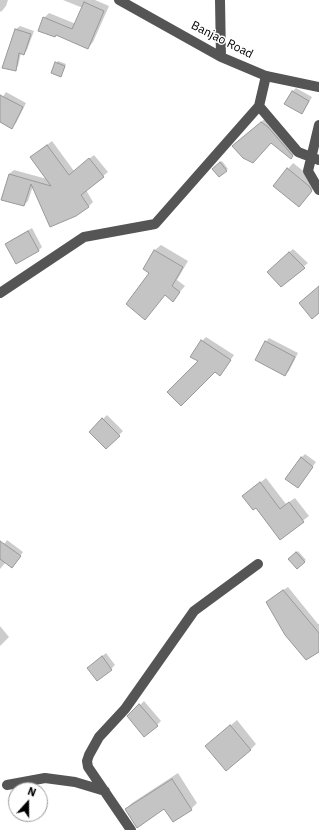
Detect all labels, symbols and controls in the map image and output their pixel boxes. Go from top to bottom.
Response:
street label: Banjao Road [189,18,255,62]
north arrow [8,782,48,822]
text: N [26,784,38,800]

